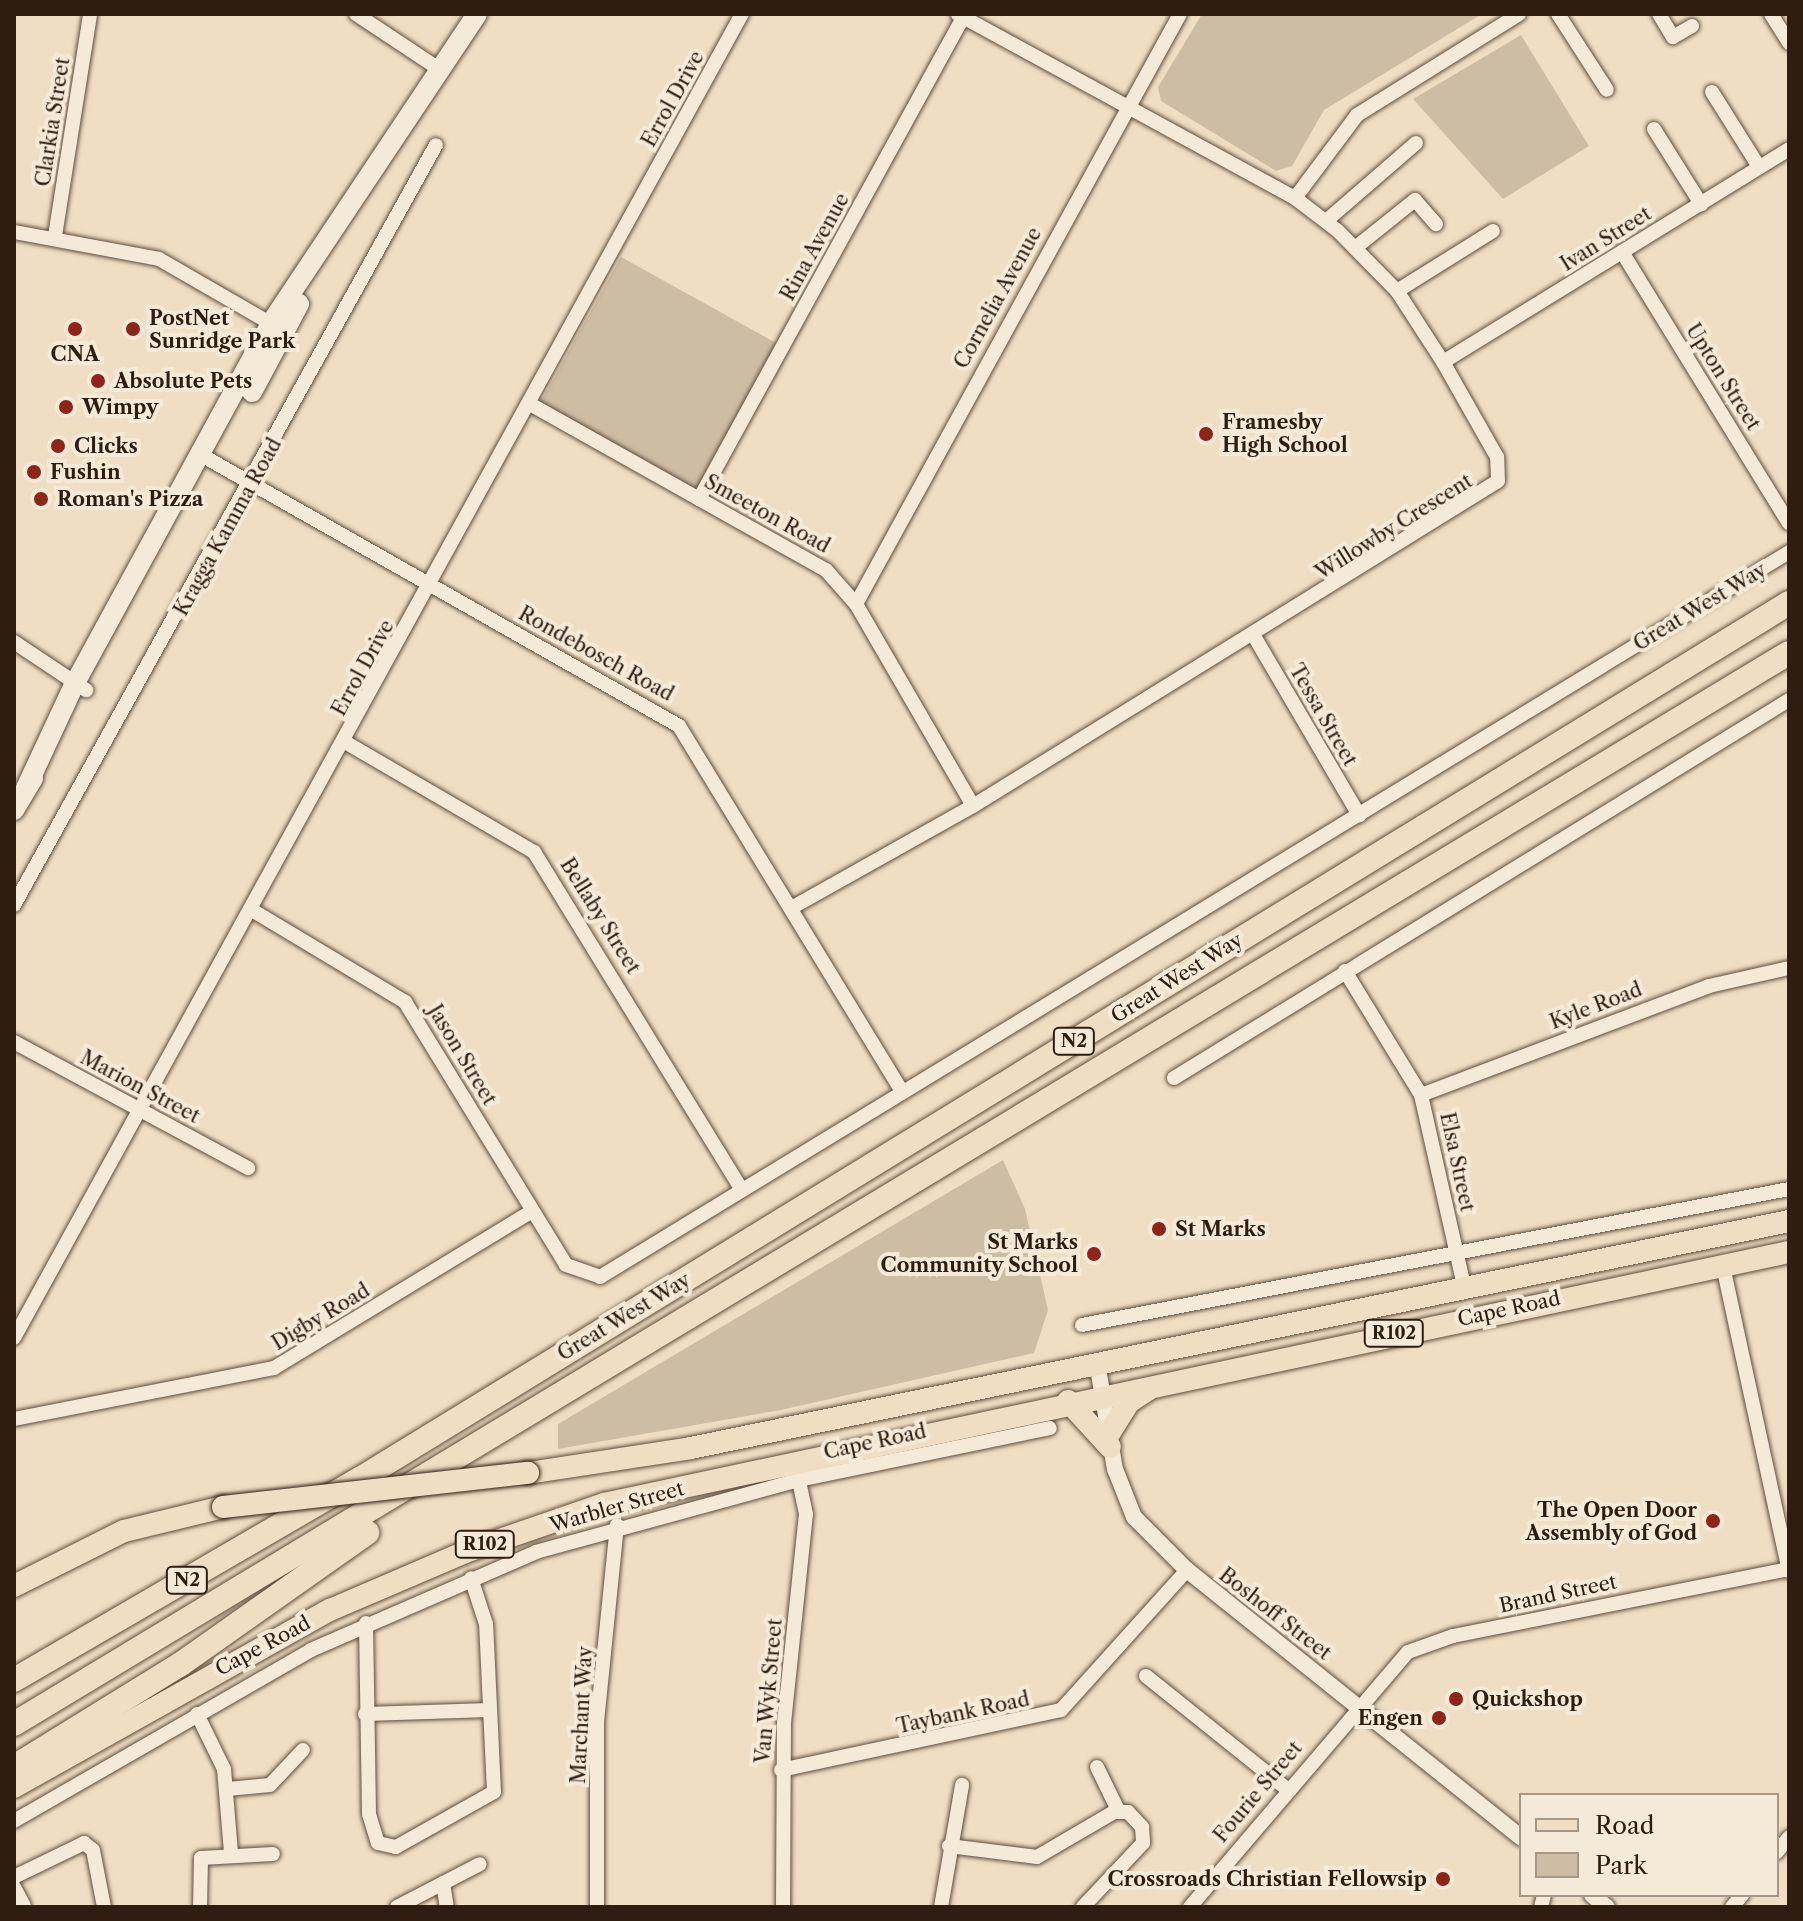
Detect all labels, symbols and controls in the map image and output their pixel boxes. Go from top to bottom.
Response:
street label: Errol Drive [637,47,709,151]
street label: Clarkia Street [31,56,75,188]
street label: Rina Avenue [775,189,855,305]
street label: Ivan Street [1556,202,1656,276]
street label: Cornelia Avenue [949,223,1047,373]
place label: PostNet Sunridge Park [149,306,295,353]
street label: Upton Street [1681,319,1765,435]
marker: CNA [66,320,84,338]
marker: PostNet Sunridge Park [124,320,142,338]
place label: CNA [51,342,99,366]
place label: Absolute Pets [114,369,252,393]
marker: Absolute Pets [89,372,107,390]
place label: Wimpy [82,395,158,419]
marker: Wimpy [57,398,75,416]
place label: Framesby High School [1222,410,1348,457]
marker: Framesby High School [1197,425,1215,443]
place label: Clicks [74,434,138,458]
street label: Kragga Kamma Road [169,434,287,620]
marker: Clicks [49,437,67,455]
place label: Fushin [50,460,121,484]
marker: Fushin [25,463,43,481]
street label: Willowby Crescent [1311,469,1477,585]
street label: Smeeton Road [700,470,834,558]
place label: Roman's Pizza [57,487,203,511]
marker: Roman's Pizza [32,490,50,508]
street label: Great West Way [1629,558,1771,656]
street label: Rondebosch Road [514,601,678,707]
street label: Errol Drive [327,616,399,720]
street label: Tessa Street [1284,660,1362,770]
street label: Bellaby Street [555,854,645,978]
street label: Great West Way [1106,928,1248,1028]
street label: Kyle Road [1547,977,1645,1035]
street label: Jason Street [423,1000,501,1110]
road number: N2 [1052,1027,1096,1055]
street label: Marion Street [76,1045,204,1129]
street label: Elsa Street [1435,1110,1479,1214]
place label: St Marks [1175,1217,1266,1241]
marker: St Marks [1150,1220,1168,1238]
place label: St Marks Community School [880,1230,1078,1277]
marker: St Marks Community School [1085,1245,1103,1263]
street label: Great West Way [553,1268,695,1366]
street label: Digby Road [268,1278,374,1356]
street label: Cape Road [1455,1286,1563,1332]
road number: R102 [1362,1319,1426,1347]
street label: Cape Road [821,1419,929,1465]
street label: Warbler Street [547,1476,687,1538]
place label: The Open Door Assembly of God [1525,1498,1697,1545]
marker: The Open Door Assembly of God [1704,1512,1722,1530]
road number: R102 [453,1530,517,1558]
street label: Boshoff Street [1214,1563,1336,1665]
road number: N2 [165,1566,209,1594]
street label: Brand Street [1497,1570,1619,1618]
street label: Cape Road [211,1611,315,1681]
street label: Van Wyk Street [751,1617,787,1765]
street label: Marchant Way [566,1645,598,1785]
street label: Taybank Road [894,1687,1032,1739]
place label: Quickshop [1472,1687,1583,1711]
marker: Quickshop [1447,1690,1465,1708]
place label: Engen [1358,1706,1423,1730]
marker: Engen [1430,1709,1448,1727]
street label: Fourie Street [1209,1737,1307,1847]
legend [1519,1793,1779,1897]
text: Road [1595,1811,1654,1840]
text: Park [1595,1851,1647,1880]
place label: Crossroads Christian Fellowsip [1108,1867,1427,1891]
marker: Crossroads Christian Fellowsip [1434,1870,1452,1888]

